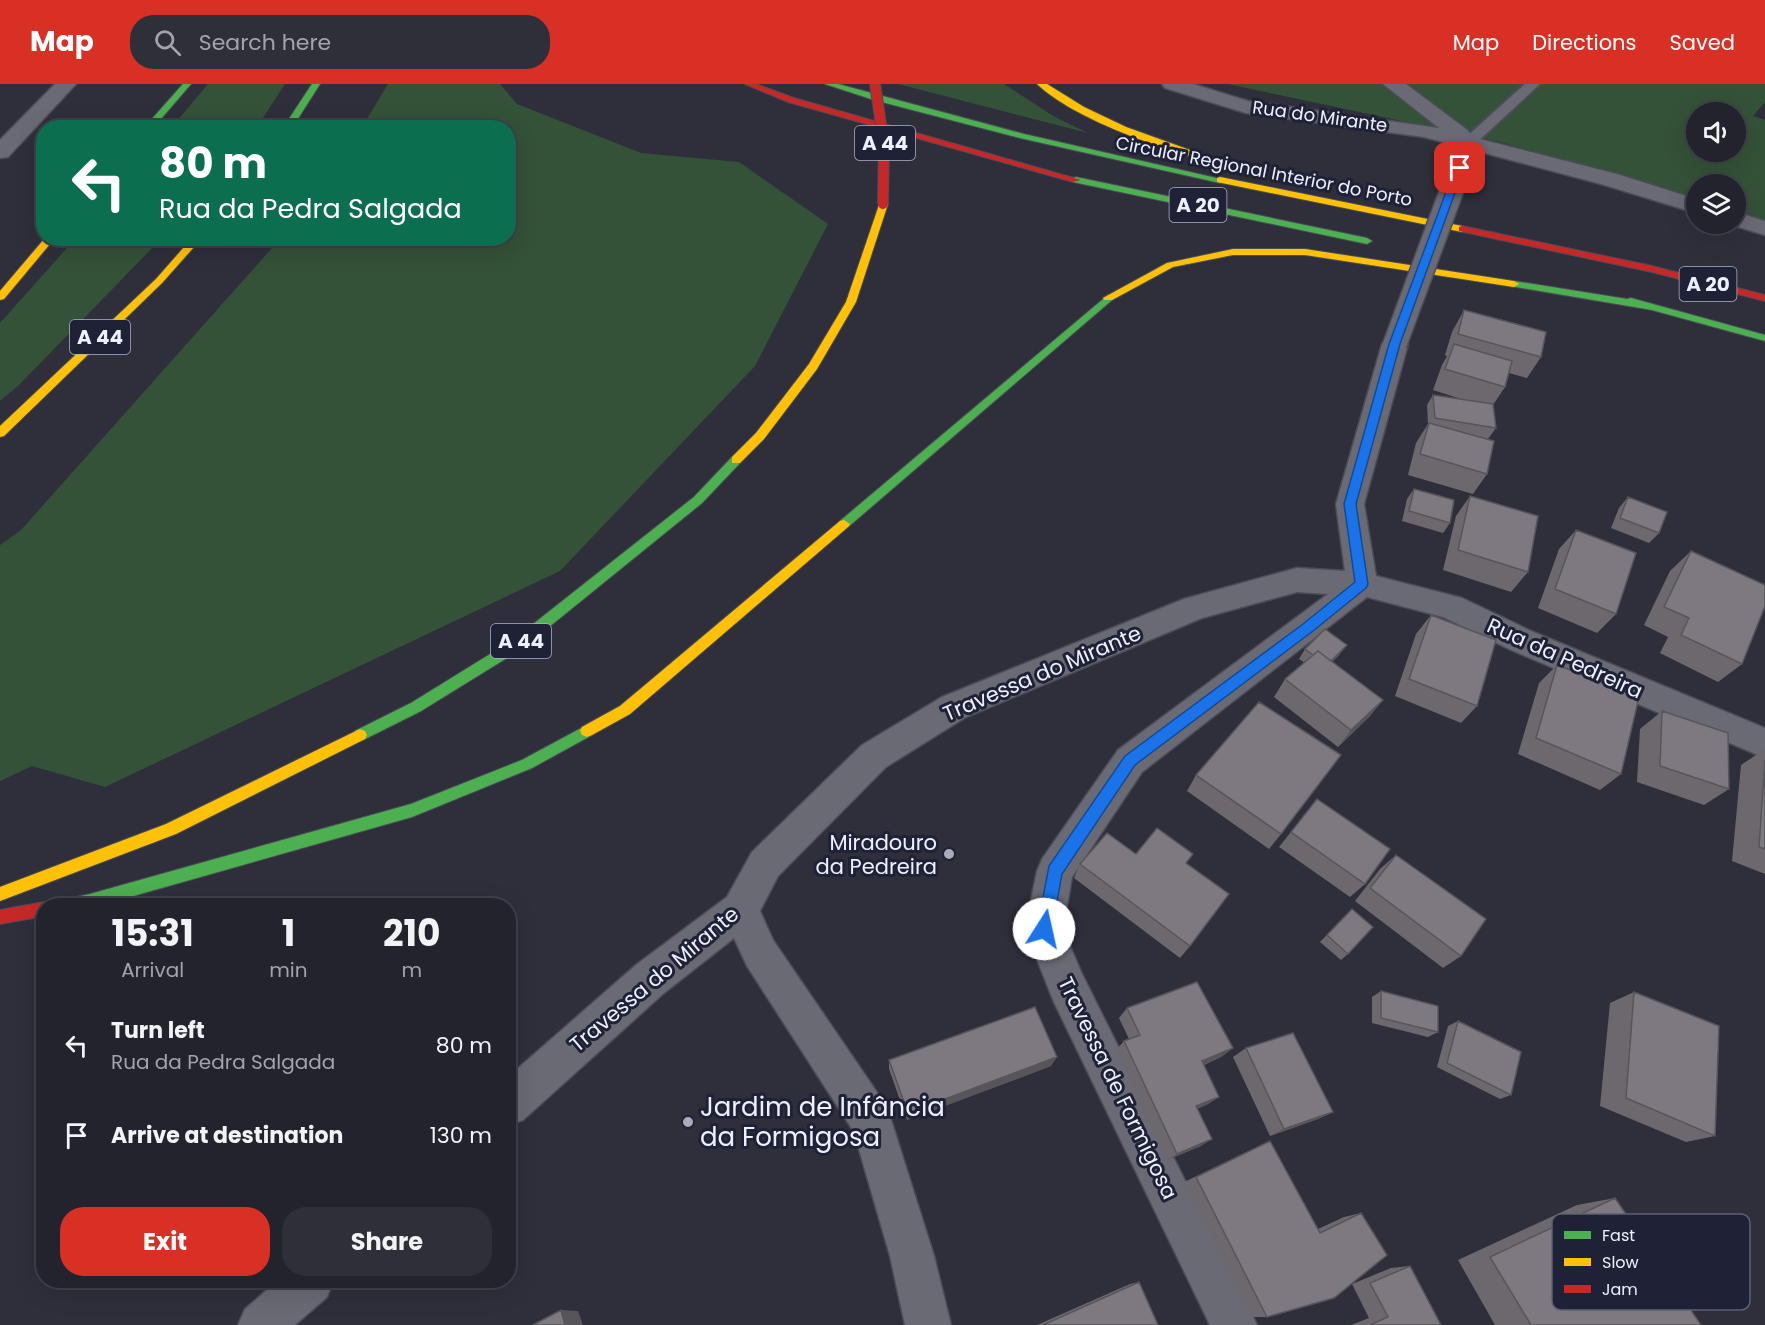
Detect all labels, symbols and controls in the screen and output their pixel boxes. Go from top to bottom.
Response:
search box [130,15,550,69]
text: Map [30,22,94,61]
icon: search [151,26,184,59]
text: Search here [199,27,331,58]
text: Map [1453,28,1499,57]
text: Directions [1532,28,1636,57]
text: Saved [1669,28,1735,57]
street label: Rua do Mirante [1251,94,1389,138]
map controls [1686,102,1746,234]
button: sound [1686,102,1746,162]
road number: A 44 [855,126,915,160]
street label: Circular Regional Interior do Porto [1113,130,1415,212]
text: 80 m [159,134,267,193]
pin [1434,142,1485,193]
icon: left [60,144,138,222]
icon: arrive [1443,151,1476,184]
button: layers [1686,174,1746,234]
road number: A 20 [1170,188,1226,222]
text: Rua da Pedra Salgada [159,190,462,227]
road number: A 20 [1680,267,1736,301]
road number: A 44 [70,320,130,354]
street label: Rua da Pedreira [1483,611,1647,705]
street label: Travessa do Mirante [939,618,1145,728]
road number: A 44 [491,624,551,658]
place label: Miradouro da Pedreira [816,828,937,881]
marker: Miradouro da Pedreira [942,847,956,861]
position arrow [1012,897,1076,961]
street label: Travessa do Mirante [563,900,745,1058]
text: 15:31 [111,908,194,959]
text: 1 [282,908,295,959]
text: 210 [383,908,441,959]
text: Arrival [121,956,184,984]
text: min [269,956,308,984]
text: m [401,956,422,984]
street label: Travessa de Formigosa [1051,972,1185,1204]
text: Turn left [111,1015,205,1046]
icon: left [60,1029,93,1062]
text: 80 m [436,1030,492,1061]
text: Rua da Pedra Salgada [111,1048,335,1076]
place label: Jardim de Infância da Formigosa [700,1089,945,1155]
marker: Jardim de Infância da Formigosa [681,1115,695,1129]
icon: arrive [60,1119,93,1152]
text: Arrive at destination [111,1120,343,1151]
text: 130 m [430,1120,492,1151]
button: Exit [60,1207,270,1276]
button: Share [282,1207,492,1276]
legend [1552,1214,1750,1310]
text: Fast [1602,1224,1635,1247]
text: Slow [1602,1251,1639,1274]
text: Jam [1602,1278,1638,1301]

